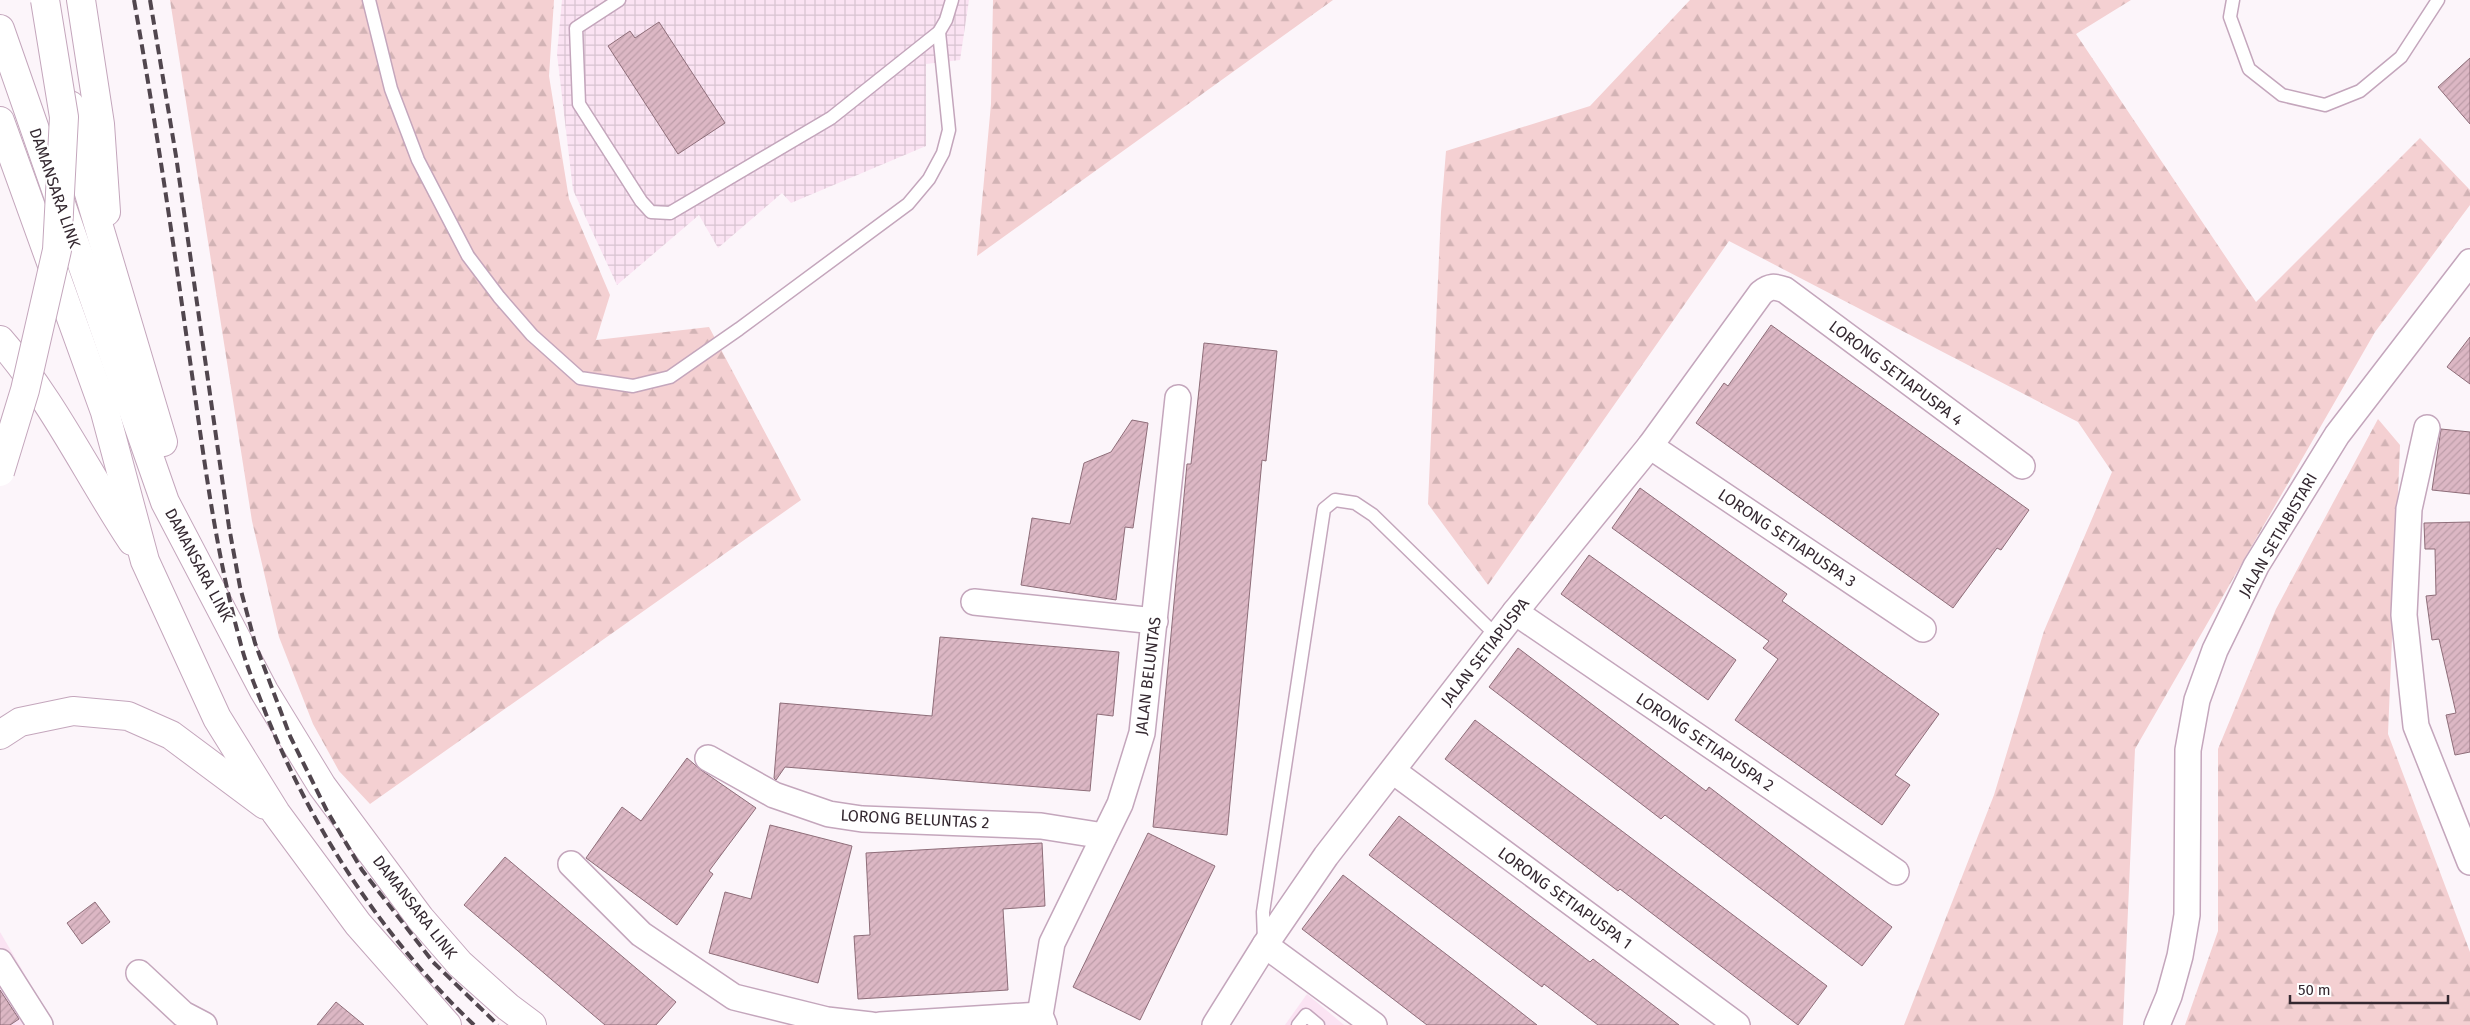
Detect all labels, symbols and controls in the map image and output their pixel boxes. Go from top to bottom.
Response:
street label: DAMANSARA LINK [26,125,85,251]
street label: LORONG SETIAPUSPA 4 [1825,317,1967,430]
street label: JALAN SETIABISTARI [2235,470,2321,600]
street label: LORONG SETIAPUSPA 3 [1715,485,1859,591]
street label: DAMANSARA LINK [161,505,237,626]
street label: JALAN SETIAPUSPA [1437,594,1534,710]
street label: JALAN BELUNTAS [1131,615,1165,736]
street label: LORONG SETIAPUSPA 2 [1633,689,1777,795]
street label: LORONG BELUNTAS 2 [840,806,990,832]
street label: LORONG SETIAPUSPA 1 [1494,843,1636,953]
street label: DAMANSARA LINK [369,852,462,963]
scale bar [2290,972,2448,1004]
text: 50 m [2298,981,2331,999]

